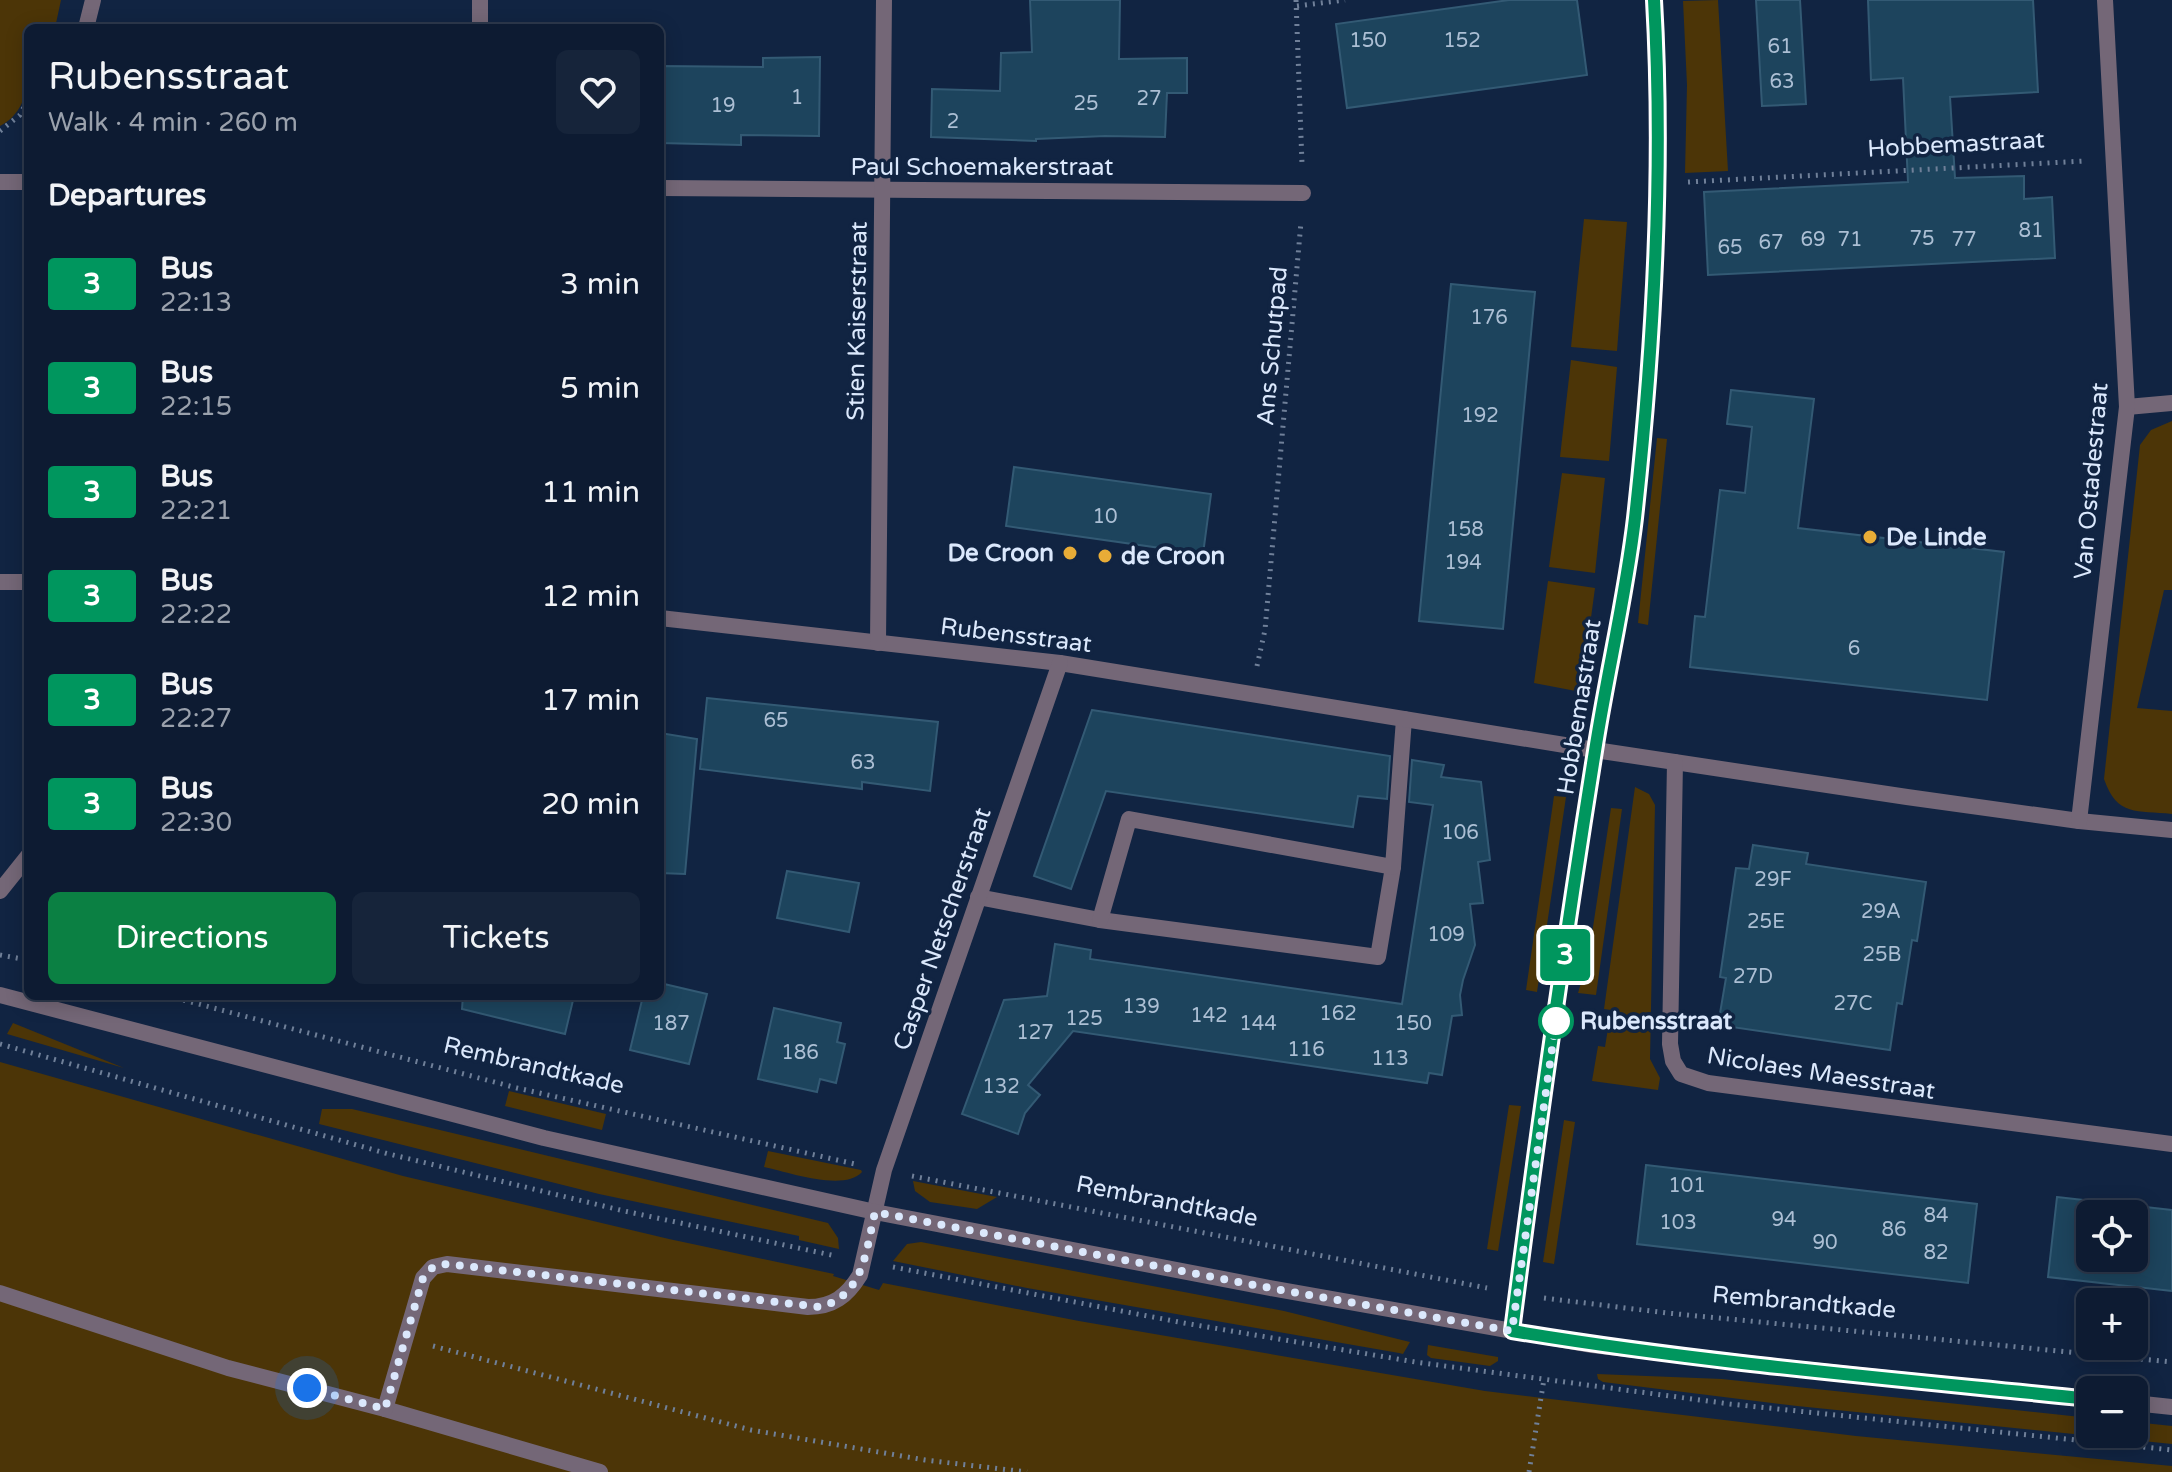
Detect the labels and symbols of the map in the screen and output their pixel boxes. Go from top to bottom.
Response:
house number: 150 [1349,29,1387,53]
house number: 152 [1443,29,1481,53]
house number: 61 [1767,35,1793,59]
house number: 63 [1769,70,1795,94]
house number: 1 [791,86,803,110]
house number: 27 [1136,87,1162,111]
house number: 25 [1073,92,1099,116]
house number: 19 [710,94,736,118]
house number: 2 [947,110,959,134]
street label: Hobbemastraat [1867,125,2045,164]
street label: Paul Schoemakerstraat [851,153,1113,182]
house number: 81 [2018,219,2044,243]
street label: Stien Kaiserstraat [841,221,874,421]
house number: 75 [1909,227,1935,251]
house number: 69 [1800,228,1826,252]
house number: 71 [1837,228,1863,252]
house number: 77 [1951,228,1977,252]
house number: 67 [1758,231,1784,255]
house number: 65 [1717,236,1743,260]
street label: Ans Schutpad [1251,265,1294,427]
house number: 176 [1470,306,1508,330]
street label: Van Ostadestraat [2068,381,2115,581]
house number: 192 [1461,404,1499,428]
house number: 10 [1092,505,1118,529]
house number: 158 [1446,518,1484,542]
place label: De Linde [1886,523,1987,552]
marker: De Linde [1861,528,1879,546]
place label: De Croon [947,539,1054,568]
place label: de Croon [1121,542,1225,571]
marker: De Croon [1061,544,1079,562]
marker: de Croon [1096,547,1114,565]
house number: 194 [1444,551,1482,575]
street label: Rubensstraat [939,612,1093,659]
street label: Hobbemastraat [1551,617,1608,797]
house number: 6 [1848,637,1860,661]
house number: 65 [763,709,789,733]
house number: 63 [850,751,876,775]
street label: Casper Netscherstraat [887,804,998,1054]
house number: 106 [1441,821,1479,845]
house number: 29F [1754,868,1792,892]
house number: 29A [1861,900,1901,924]
house number: 25E [1747,910,1785,934]
house number: 109 [1427,923,1465,947]
line badge: 3 [1539,929,1591,981]
house number: 25B [1863,943,1901,967]
house number: 27D [1733,965,1773,989]
house number: 27C [1833,992,1873,1016]
house number: 139 [1122,995,1160,1019]
house number: 162 [1319,1002,1357,1026]
house number: 142 [1190,1004,1228,1028]
marker: Rubensstraat [1539,1004,1573,1038]
house number: 125 [1065,1007,1103,1031]
place label: Rubensstraat [1580,1007,1733,1036]
house number: 187 [652,1012,690,1036]
house number: 144 [1239,1012,1277,1036]
house number: 150 [1394,1012,1432,1036]
house number: 127 [1016,1021,1054,1045]
street label: Rembrandtkade [441,1031,627,1100]
house number: 116 [1287,1038,1325,1062]
house number: 186 [781,1041,819,1065]
street label: Nicolaes Maesstraat [1705,1041,1937,1106]
house number: 113 [1371,1047,1409,1071]
house number: 132 [982,1075,1020,1099]
street label: Rembrandtkade [1074,1170,1260,1233]
house number: 101 [1668,1174,1706,1198]
house number: 84 [1923,1204,1949,1228]
house number: 94 [1771,1208,1797,1232]
house number: 103 [1659,1211,1697,1235]
house number: 86 [1881,1218,1907,1242]
house number: 90 [1812,1231,1838,1255]
house number: 82 [1923,1241,1949,1265]
street label: Rembrandtkade [1711,1280,1897,1325]
your location [287,1368,327,1408]

